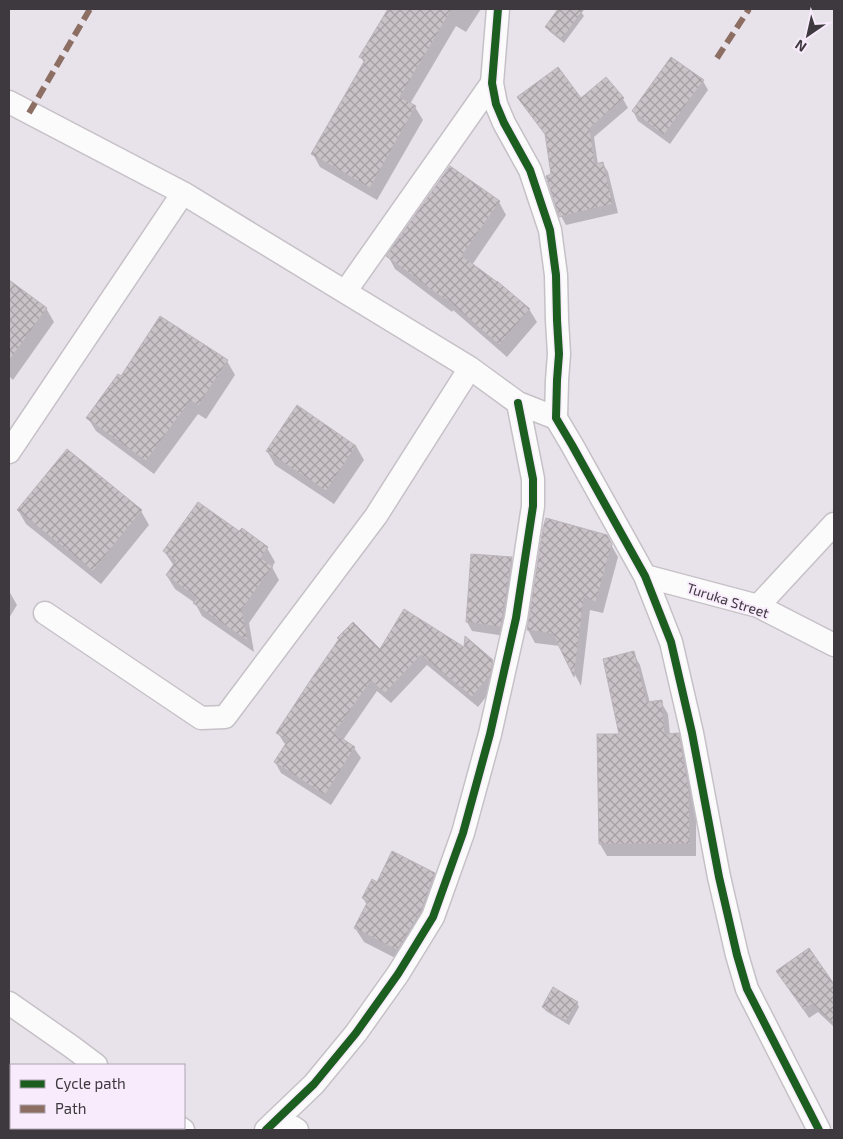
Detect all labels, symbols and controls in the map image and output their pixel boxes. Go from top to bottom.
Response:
north arrow [783,10,833,60]
text: N [792,36,809,56]
street label: Turuka Street [685,579,771,621]
legend [10,1064,185,1129]
text: Cycle path [55,1074,126,1092]
text: Path [55,1099,86,1117]

